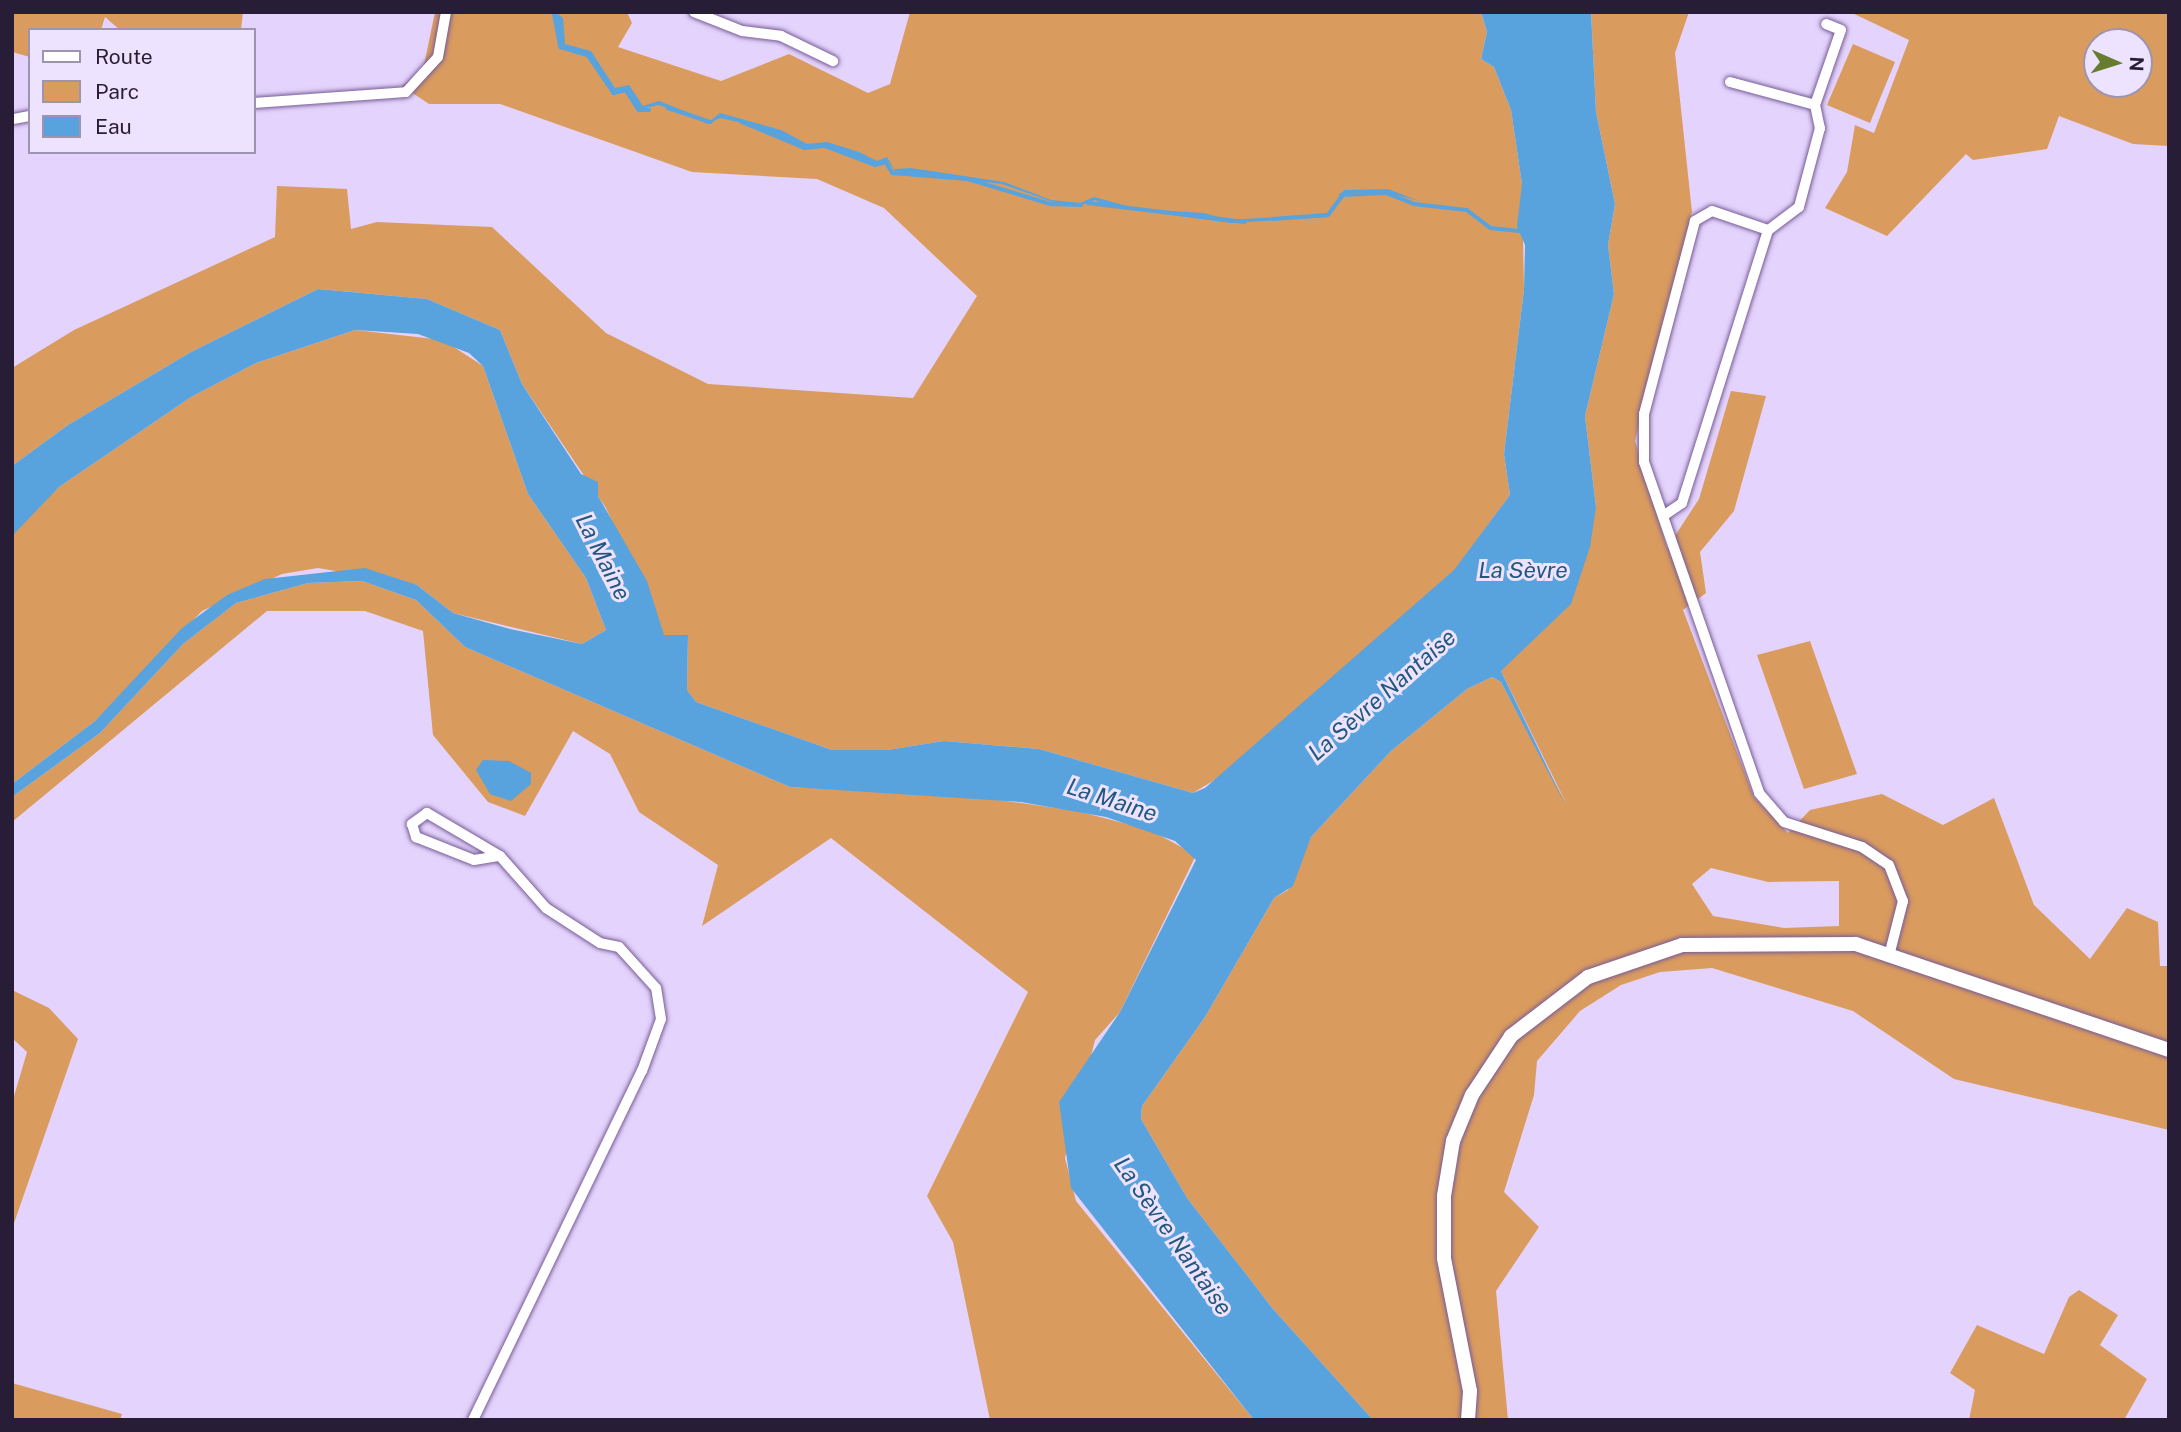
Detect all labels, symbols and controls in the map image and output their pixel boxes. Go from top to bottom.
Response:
legend [28,28,256,154]
north arrow [2083,28,2153,98]
text: Route [95,44,153,69]
text: N [2126,56,2148,72]
text: Parc [95,79,139,104]
text: Eau [95,114,132,139]
water label: La Maine [570,509,636,605]
water label: La Sèvre [1478,556,1568,584]
water label: La Sèvre Nantaise [1302,623,1462,767]
water label: La Maine [1063,772,1161,828]
water label: La Sèvre Nantaise [1108,1152,1238,1320]

